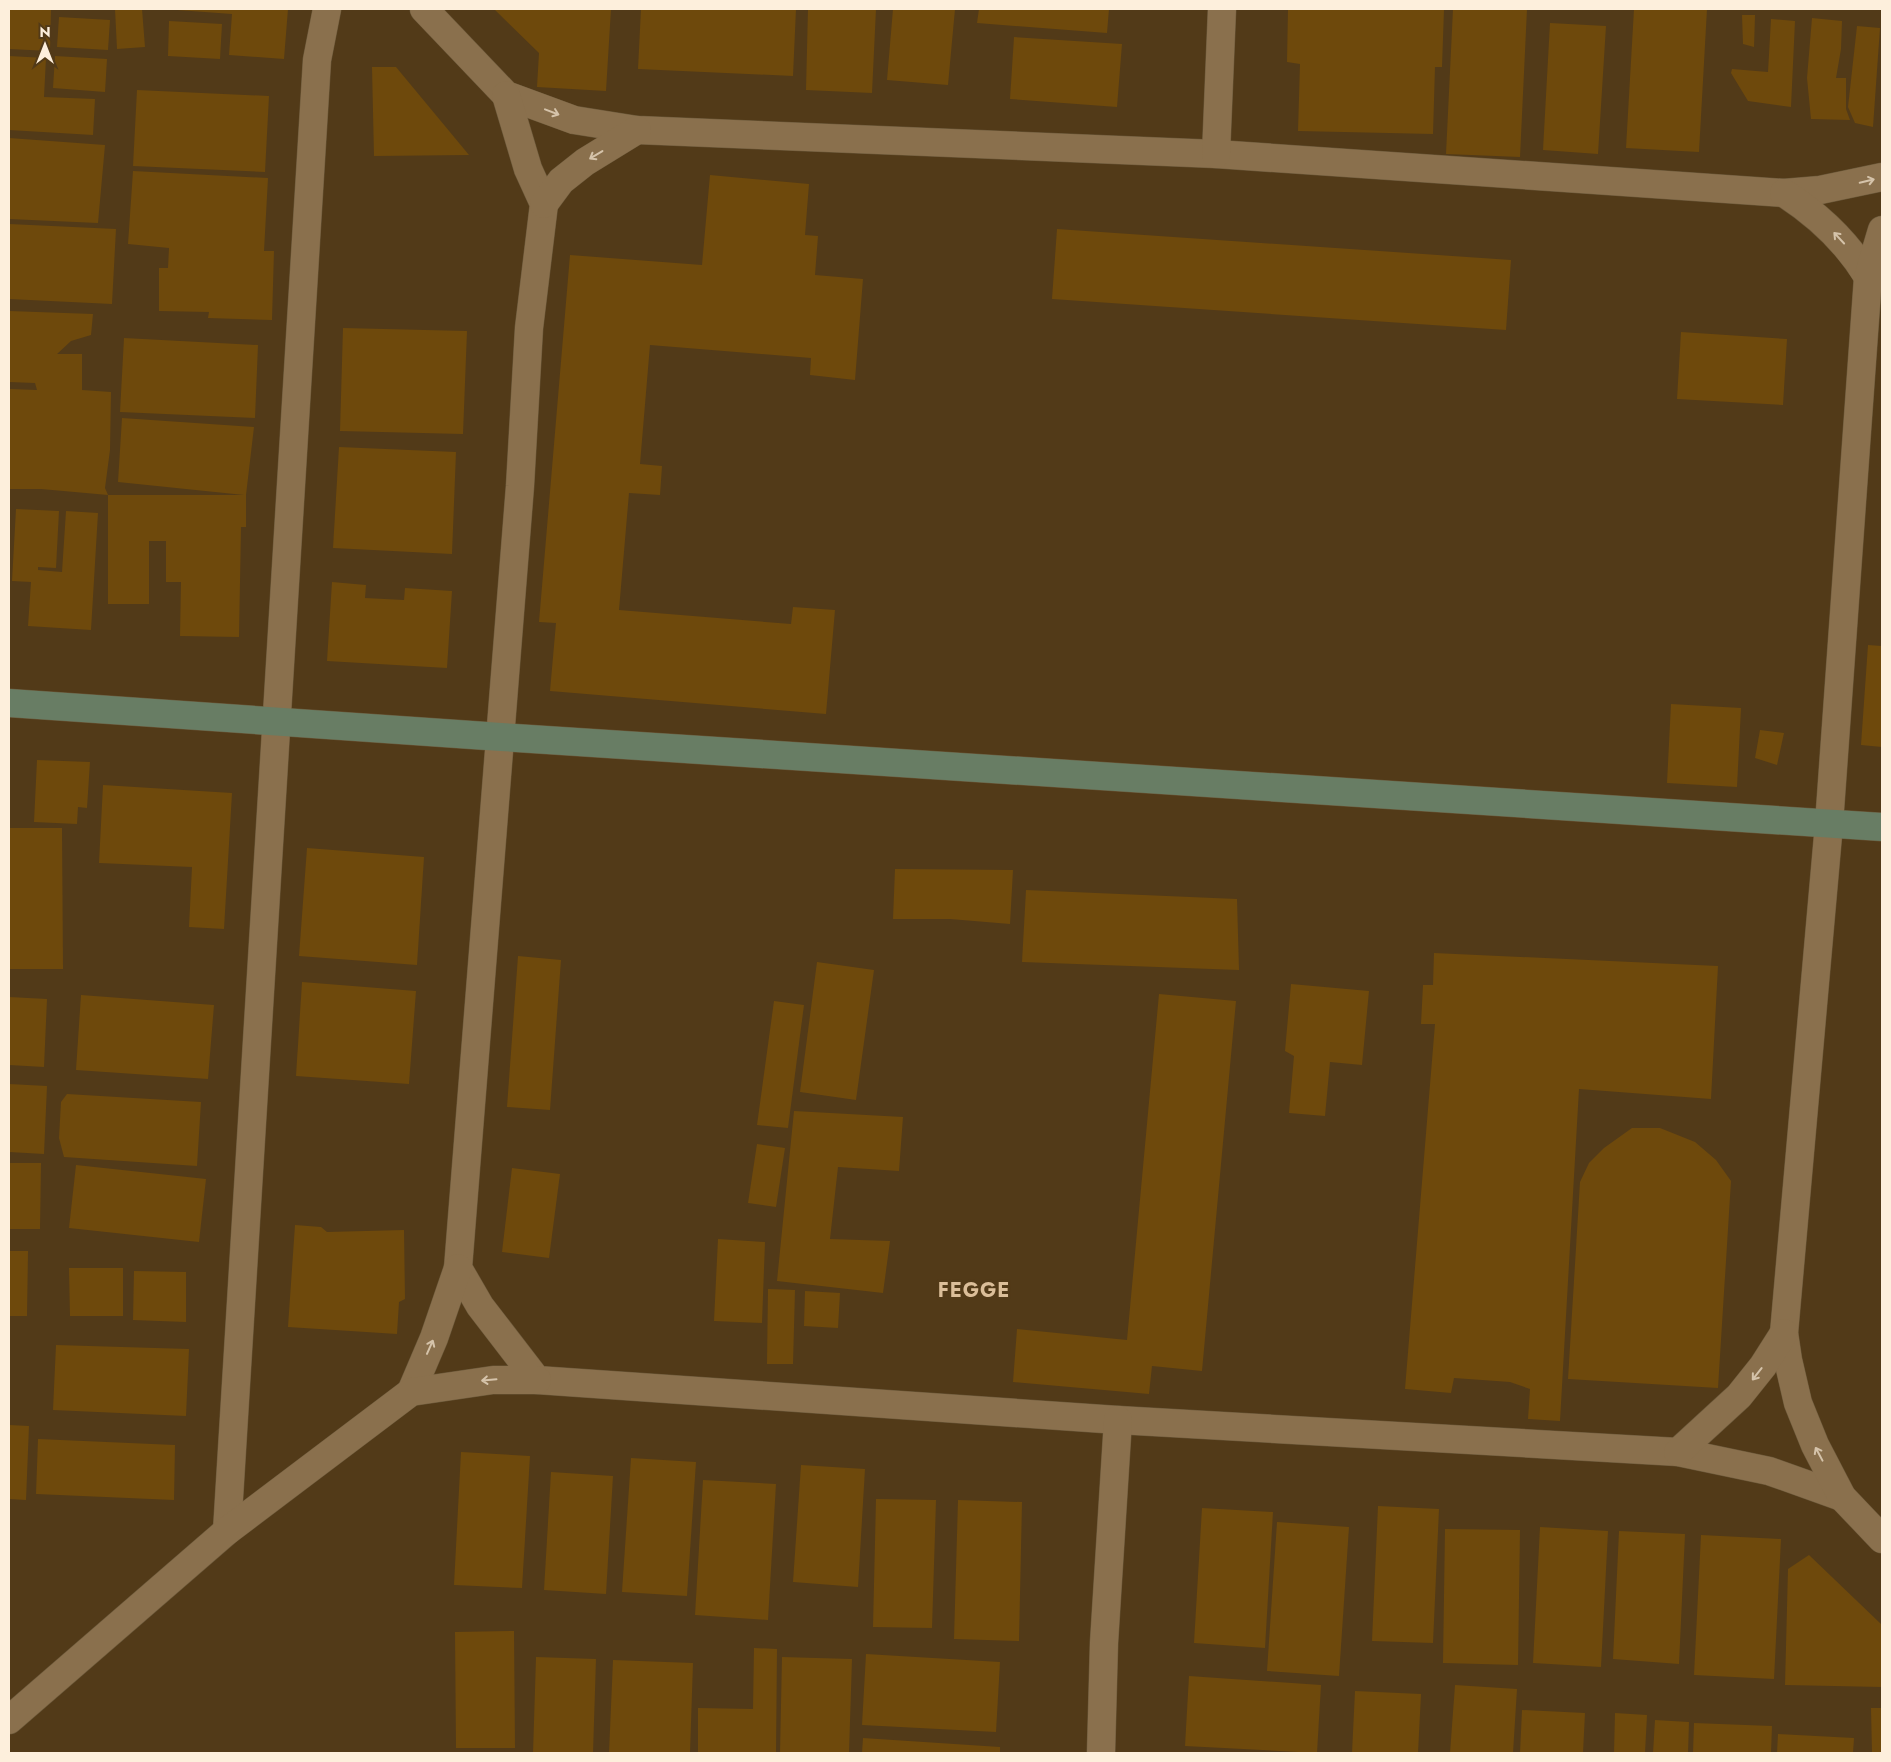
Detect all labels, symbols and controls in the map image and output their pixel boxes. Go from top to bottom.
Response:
north arrow [20,20,70,70]
text: N [39,22,51,42]
one-way arrow [543,108,559,117]
one-way arrow [589,151,603,161]
one-way arrow [1858,176,1874,185]
one-way arrow [1833,232,1845,245]
district label: FEGGE [938,1276,1010,1305]
one-way arrow [426,1340,436,1355]
one-way arrow [1752,1367,1762,1381]
one-way arrow [481,1376,497,1385]
one-way arrow [1814,1447,1823,1462]

